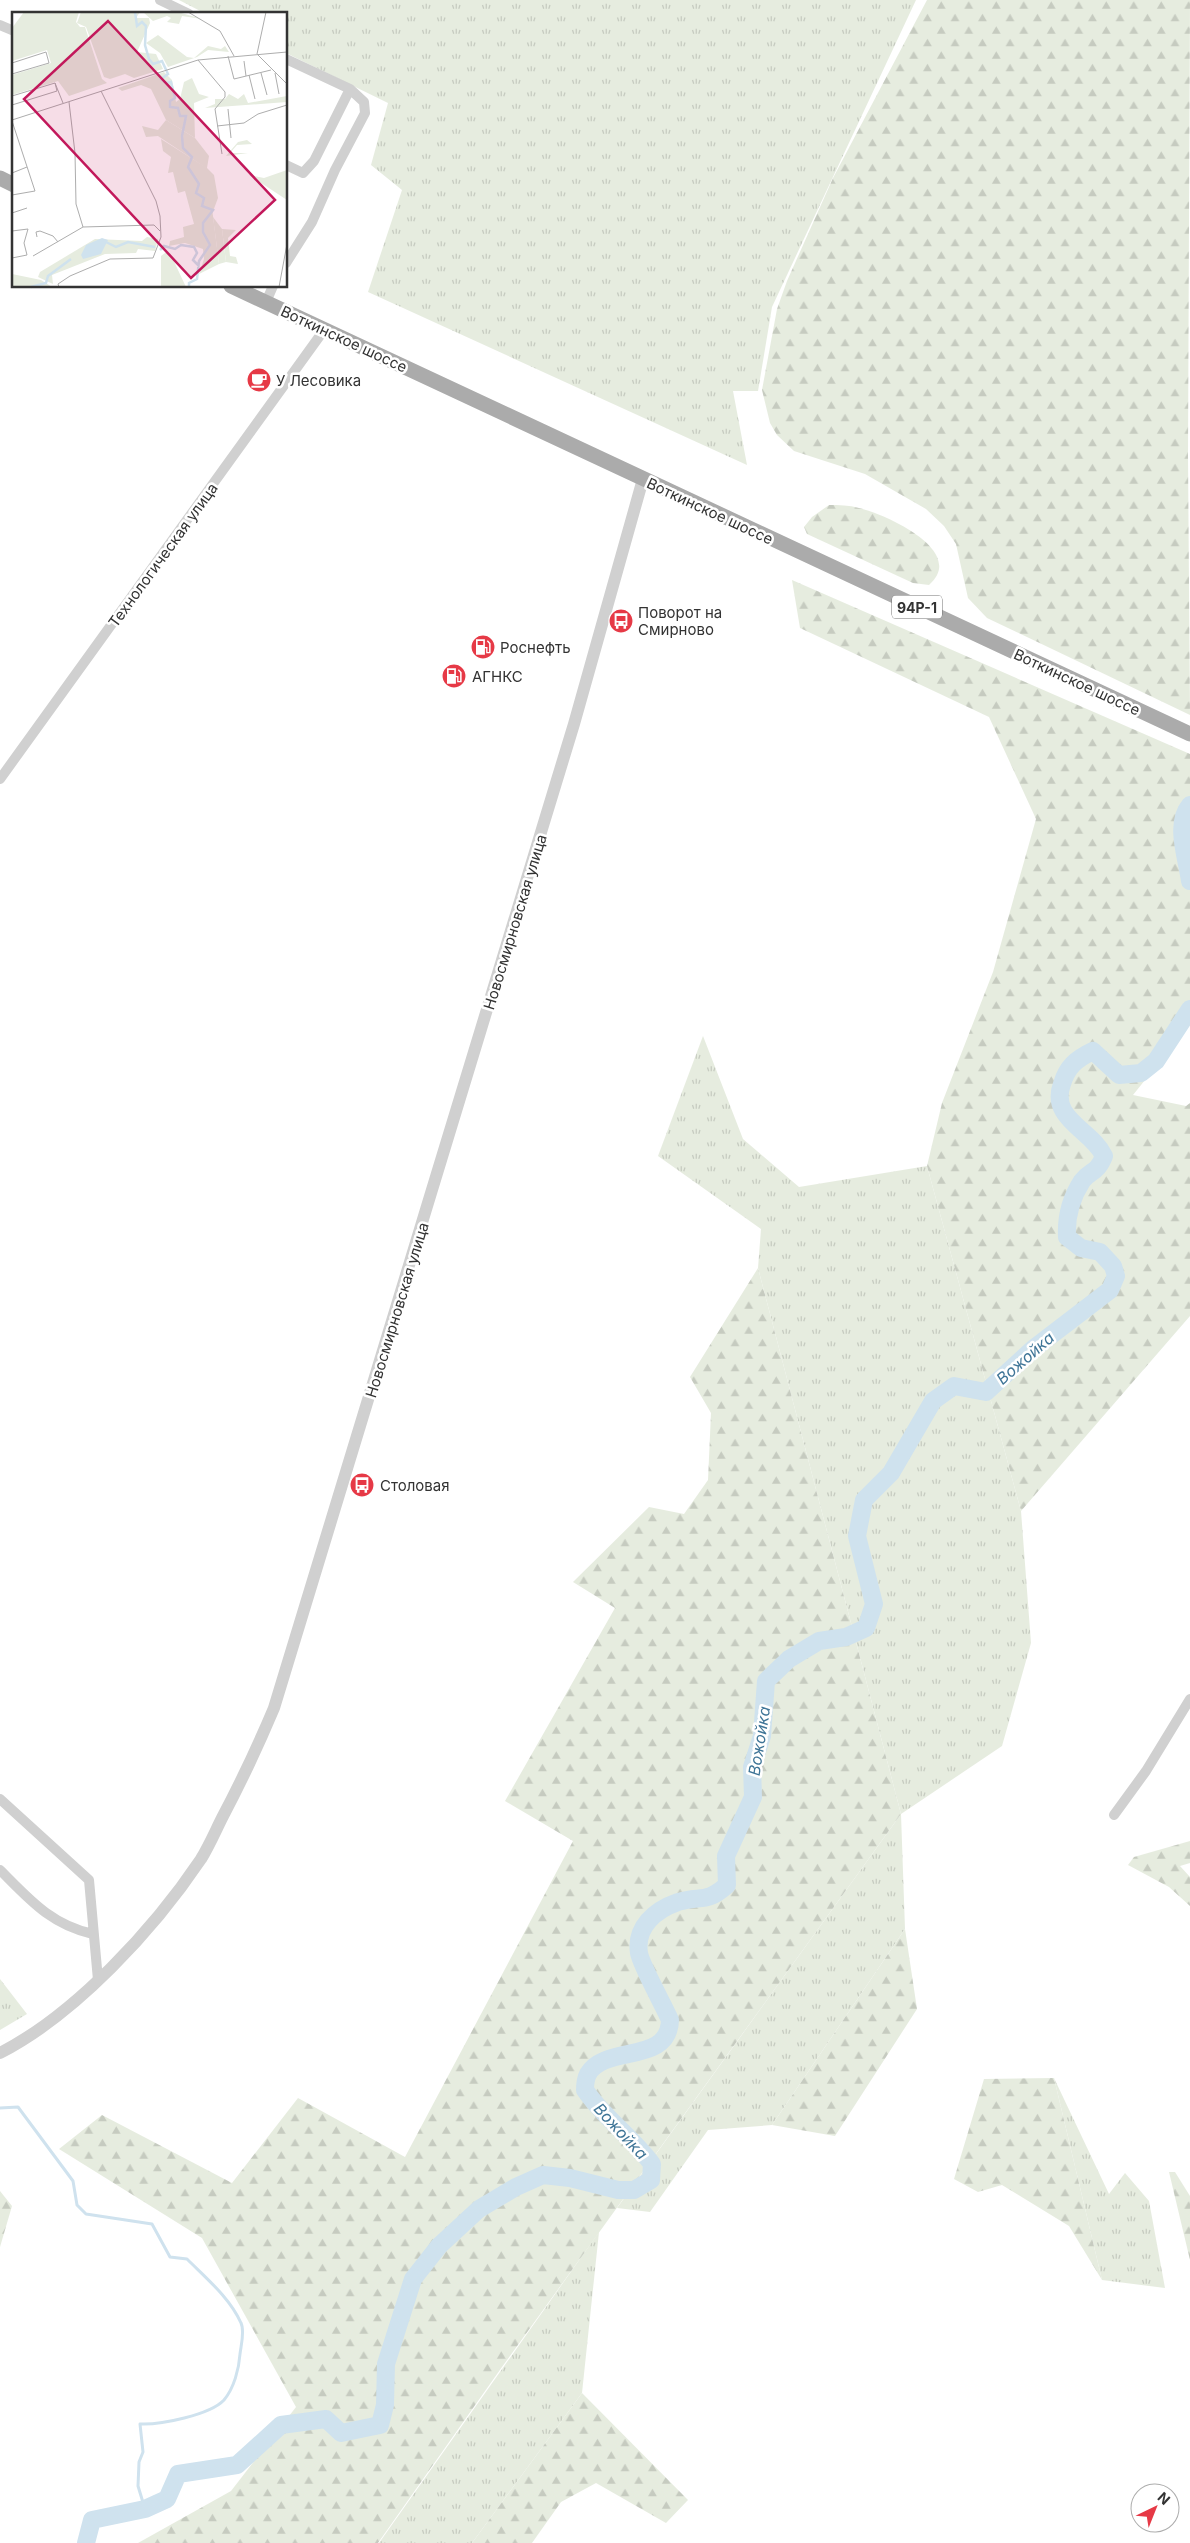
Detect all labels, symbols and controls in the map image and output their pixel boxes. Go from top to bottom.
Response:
inset map [12,12,288,288]
street label: Воткинское шоссе [278,301,410,377]
cafe icon: У Лесовика [246,367,272,393]
place label: У Лесовика [276,371,361,390]
street label: Воткинское шоссе [644,473,776,549]
street label: Технологическая улица [104,479,222,631]
road number: 94Р-1 [892,596,942,618]
place label: Поворот на Смирново [638,603,722,639]
bus stop icon: Поворот на Смирново [608,608,634,634]
fuel station icon: Роснефть [470,634,496,660]
place label: Роснефть [500,638,571,657]
street label: Воткинское шоссе [1011,644,1143,720]
fuel station icon: АГНКС [441,663,467,689]
place label: АГНКС [472,667,523,686]
street label: Новосмирновская улица [479,832,551,1012]
street label: Новосмирновская улица [361,1220,433,1400]
water label: Вожойка [992,1327,1058,1388]
bus stop icon: Столовая [349,1472,375,1498]
place label: Столовая [380,1476,450,1495]
water label: Вожойка [744,1705,774,1777]
water label: Вожойка [590,2099,652,2164]
north arrow [1130,2483,1180,2533]
text: N [1155,2488,1174,2508]

